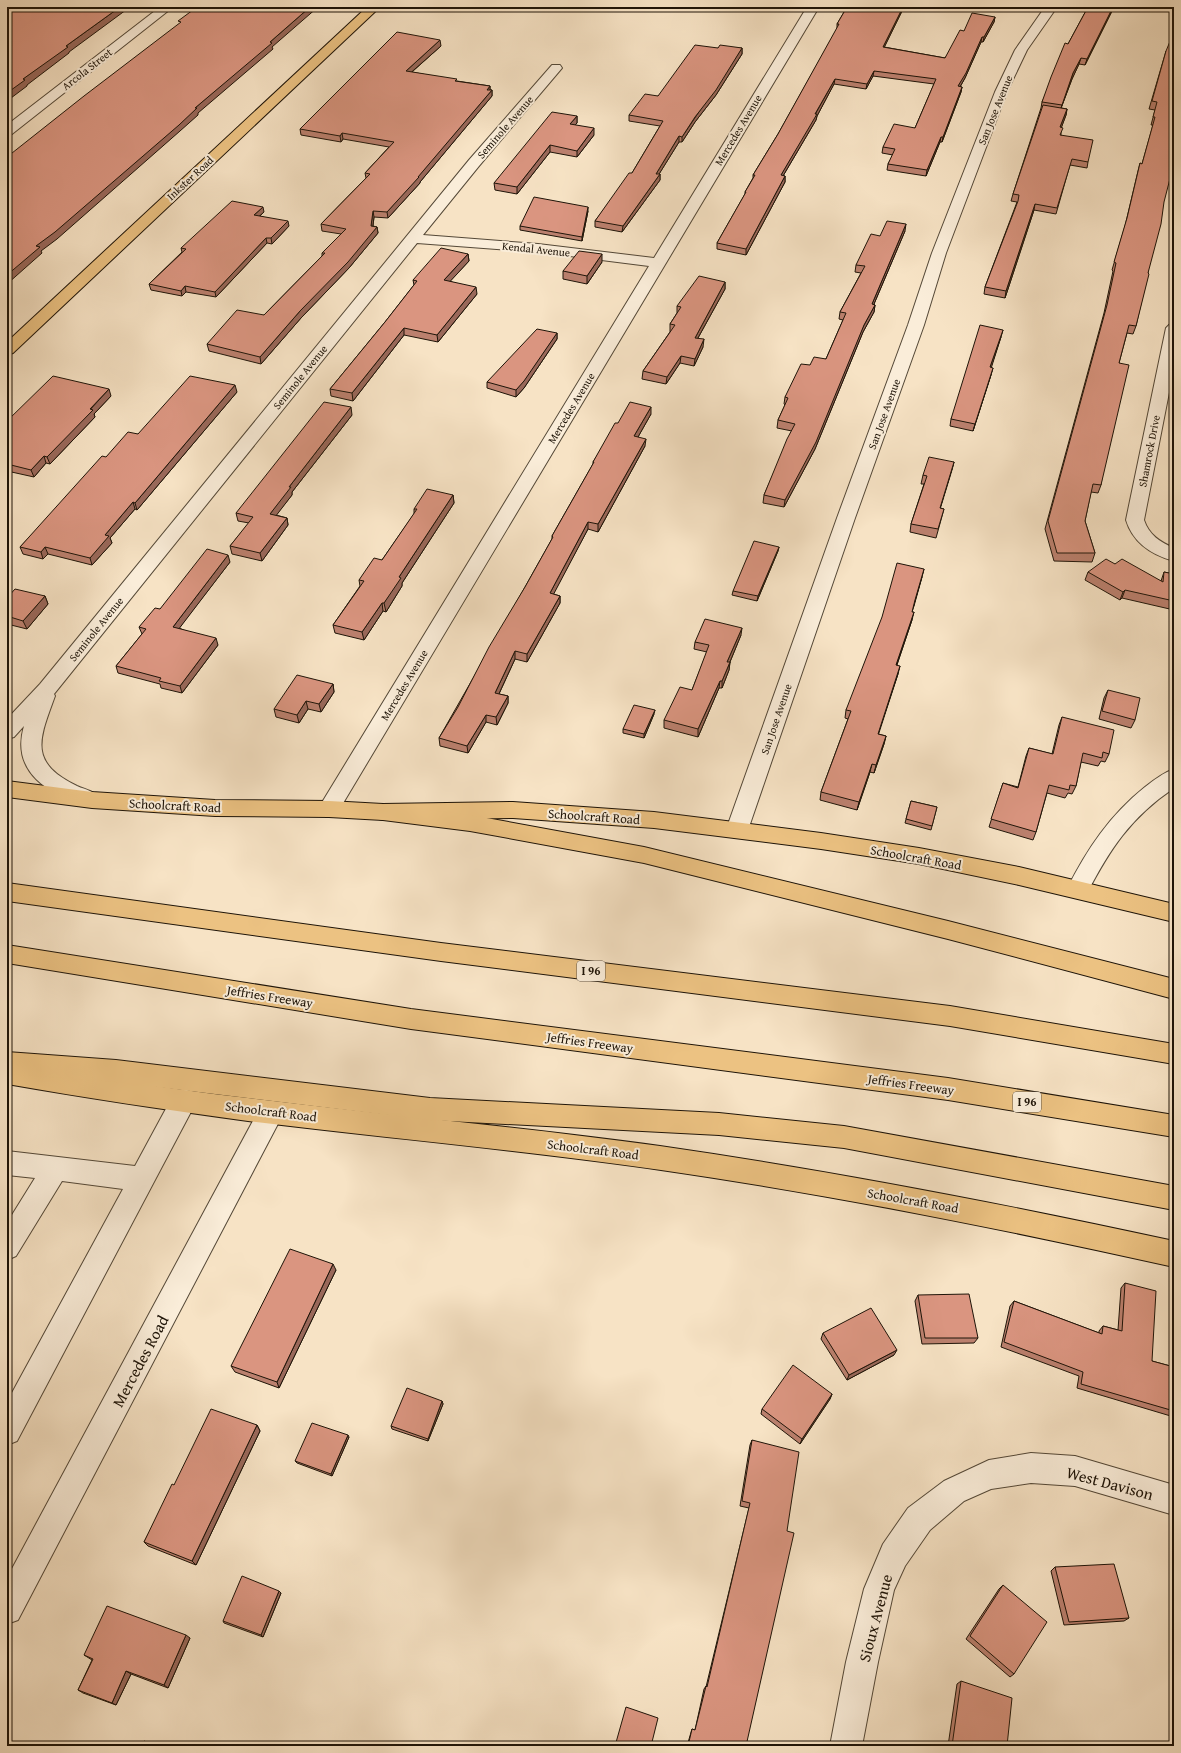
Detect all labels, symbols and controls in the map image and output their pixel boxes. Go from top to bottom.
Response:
street label: Arcola Street [58,44,116,94]
street label: San Jose Avenue [974,73,1016,147]
street label: Mercedes Avenue [710,91,766,169]
street label: Seminole Avenue [473,92,537,162]
street label: Inkster Road [163,152,217,204]
street label: Kendal Avenue [501,237,571,261]
street label: Seminole Avenue [269,341,331,413]
street label: Mercedes Avenue [543,369,599,447]
street label: San Jose Avenue [864,376,904,452]
street label: Shamrock Drive [1134,414,1164,488]
street label: Seminole Avenue [65,593,127,665]
street label: Mercedes Avenue [376,646,432,724]
street label: San Jose Avenue [756,681,796,757]
street label: Schoolcraft Road [128,794,222,817]
street label: Schoolcraft Road [547,804,641,829]
street label: Schoolcraft Road [869,840,963,875]
road number: I 96 [577,961,605,981]
street label: Jeffries Freeway [223,980,315,1013]
street label: Jeffries Freeway [544,1027,635,1058]
street label: Jeffries Freeway [865,1069,956,1100]
road number: I 96 [1013,1092,1041,1112]
street label: Schoolcraft Road [224,1096,318,1127]
street label: Schoolcraft Road [546,1134,640,1165]
street label: Schoolcraft Road [866,1183,960,1218]
street label: Mercedes Road [106,1310,175,1411]
street label: West Davison [1064,1460,1156,1506]
street label: Sioux Avenue [852,1571,898,1665]

